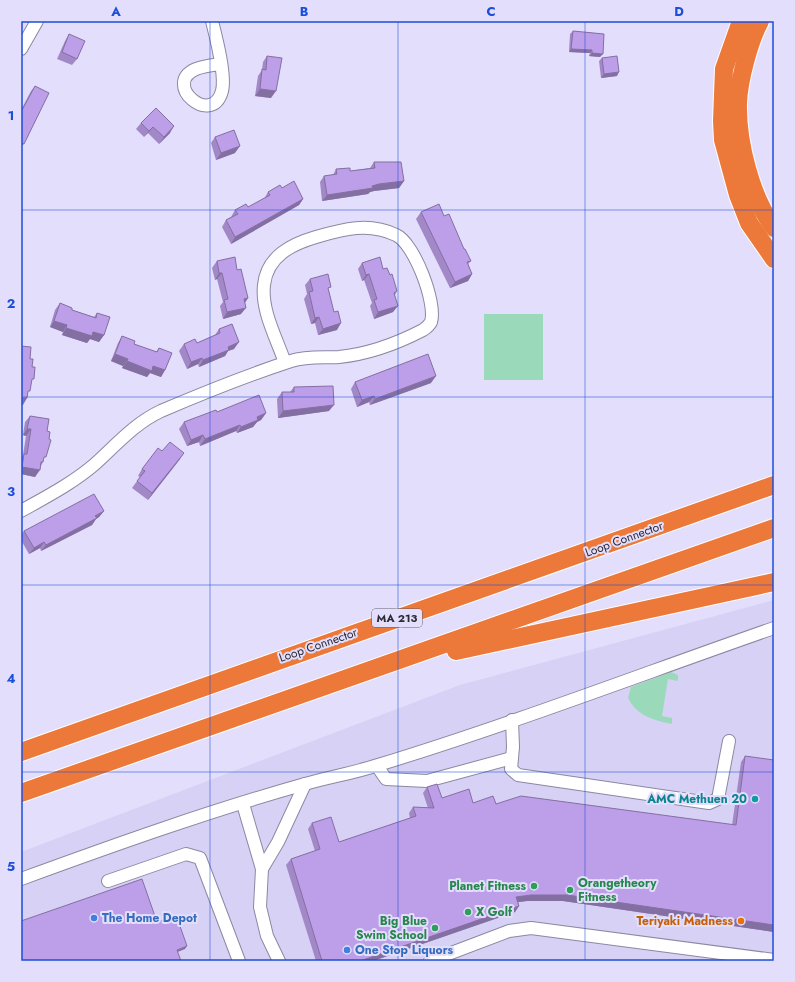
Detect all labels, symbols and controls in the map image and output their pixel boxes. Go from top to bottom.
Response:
text: A [110,2,121,21]
text: B [300,2,309,21]
text: C [486,2,496,21]
text: D [674,2,684,21]
text: 1 [8,106,14,125]
text: 2 [7,294,15,313]
text: 3 [7,482,15,501]
street label: Loop Connector [582,516,666,561]
road number: MA 213 [372,609,422,627]
street label: Loop Connector [276,623,360,667]
text: 4 [6,669,16,688]
place label: AMC Methuen 20 [646,790,747,808]
marker: AMC Methuen 20 [750,794,760,804]
text: 5 [7,857,15,876]
place label: Orangetheory Fitness [578,874,657,906]
place label: Planet Fitness [449,877,527,895]
marker: Planet Fitness [529,881,539,891]
marker: Orangetheory Fitness [565,885,575,895]
place label: X Golf [476,903,513,921]
marker: X Golf [463,907,473,917]
place label: The Home Depot [102,909,197,927]
place label: Big Blue Swim School [356,912,427,944]
place label: Teriyaki Madness [637,912,734,930]
marker: The Home Depot [89,913,99,923]
marker: Teriyaki Madness [736,916,746,926]
marker: Big Blue Swim School [430,923,440,933]
place label: One Stop Liquors [355,941,454,959]
marker: One Stop Liquors [342,945,352,955]

